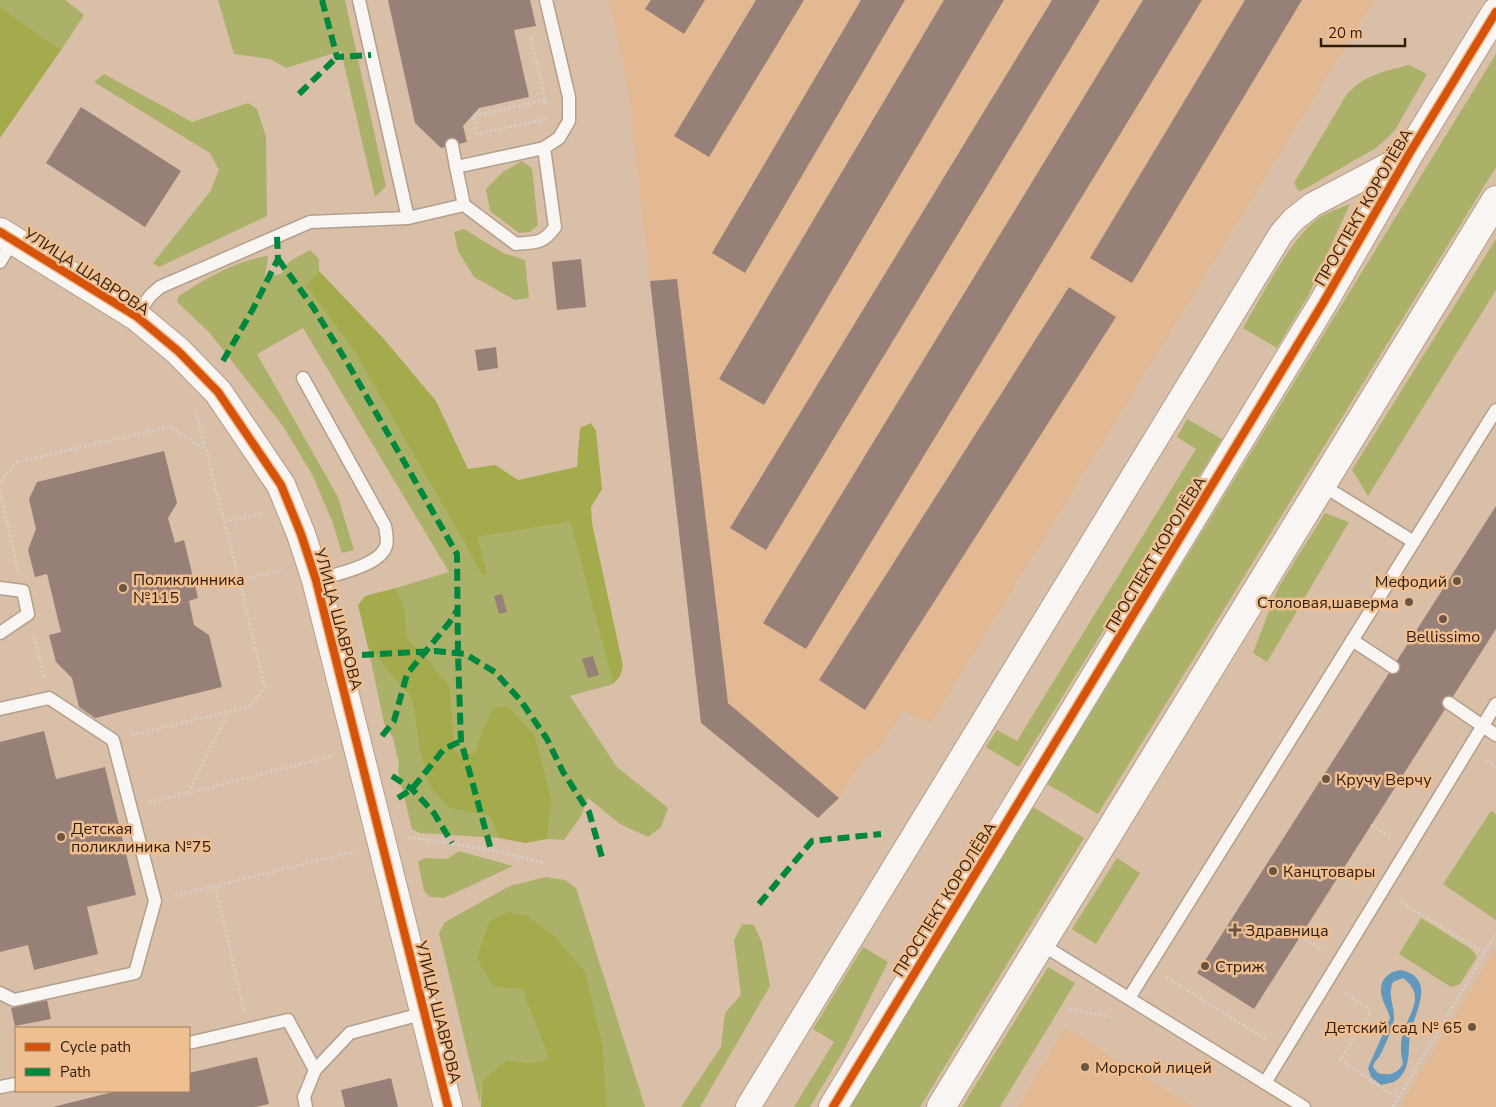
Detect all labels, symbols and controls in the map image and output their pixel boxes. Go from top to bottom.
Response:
scale bar [1321,15,1405,47]
text: 20 m [1328,23,1363,43]
street label: ПРОСПЕКТ КОРОЛЁВА [1310,124,1418,290]
street label: УЛИЦА ШАВРОВА [18,222,154,321]
street label: ПРОСПЕКТ КОРОЛЁВА [1100,472,1211,637]
street label: УЛИЦА ШАВРОВА [308,545,368,693]
place label: Поликлинника №115 [133,569,245,609]
place label: Мефодий [1375,571,1447,593]
marker: Мефодий [1451,575,1463,587]
marker: Поликлинника №115 [117,582,129,594]
place label: Столовая,шаверма [1257,592,1399,614]
marker: Столовая,шаверма [1403,596,1415,608]
marker: Bellissimo [1437,613,1449,625]
place label: Bellissimo [1406,626,1480,648]
place label: Кручу Верчу [1336,769,1432,791]
marker: Кручу Верчу [1320,773,1332,785]
place label: Детская поликлиника №75 [71,818,211,858]
street label: ПРОСПЕКТ КОРОЛЁВА [888,818,1002,981]
marker: Детская поликлиника №75 [55,831,67,843]
place label: Канцтовары [1283,861,1376,883]
marker: Канцтовары [1267,865,1279,877]
place label: Здравница [1245,920,1329,942]
marker: Здравница [1229,924,1241,936]
street label: УЛИЦА ШАВРОВА [409,938,466,1086]
place label: Стриж [1215,956,1265,978]
marker: Стриж [1199,960,1211,972]
place label: Детский сад № 65 [1325,1017,1462,1039]
marker: Детский сад № 65 [1466,1021,1478,1033]
legend [15,1027,190,1092]
text: Cycle path [60,1037,131,1057]
place label: Морской лицей [1095,1057,1212,1079]
marker: Морской лицей [1079,1061,1091,1073]
text: Path [60,1062,91,1082]

